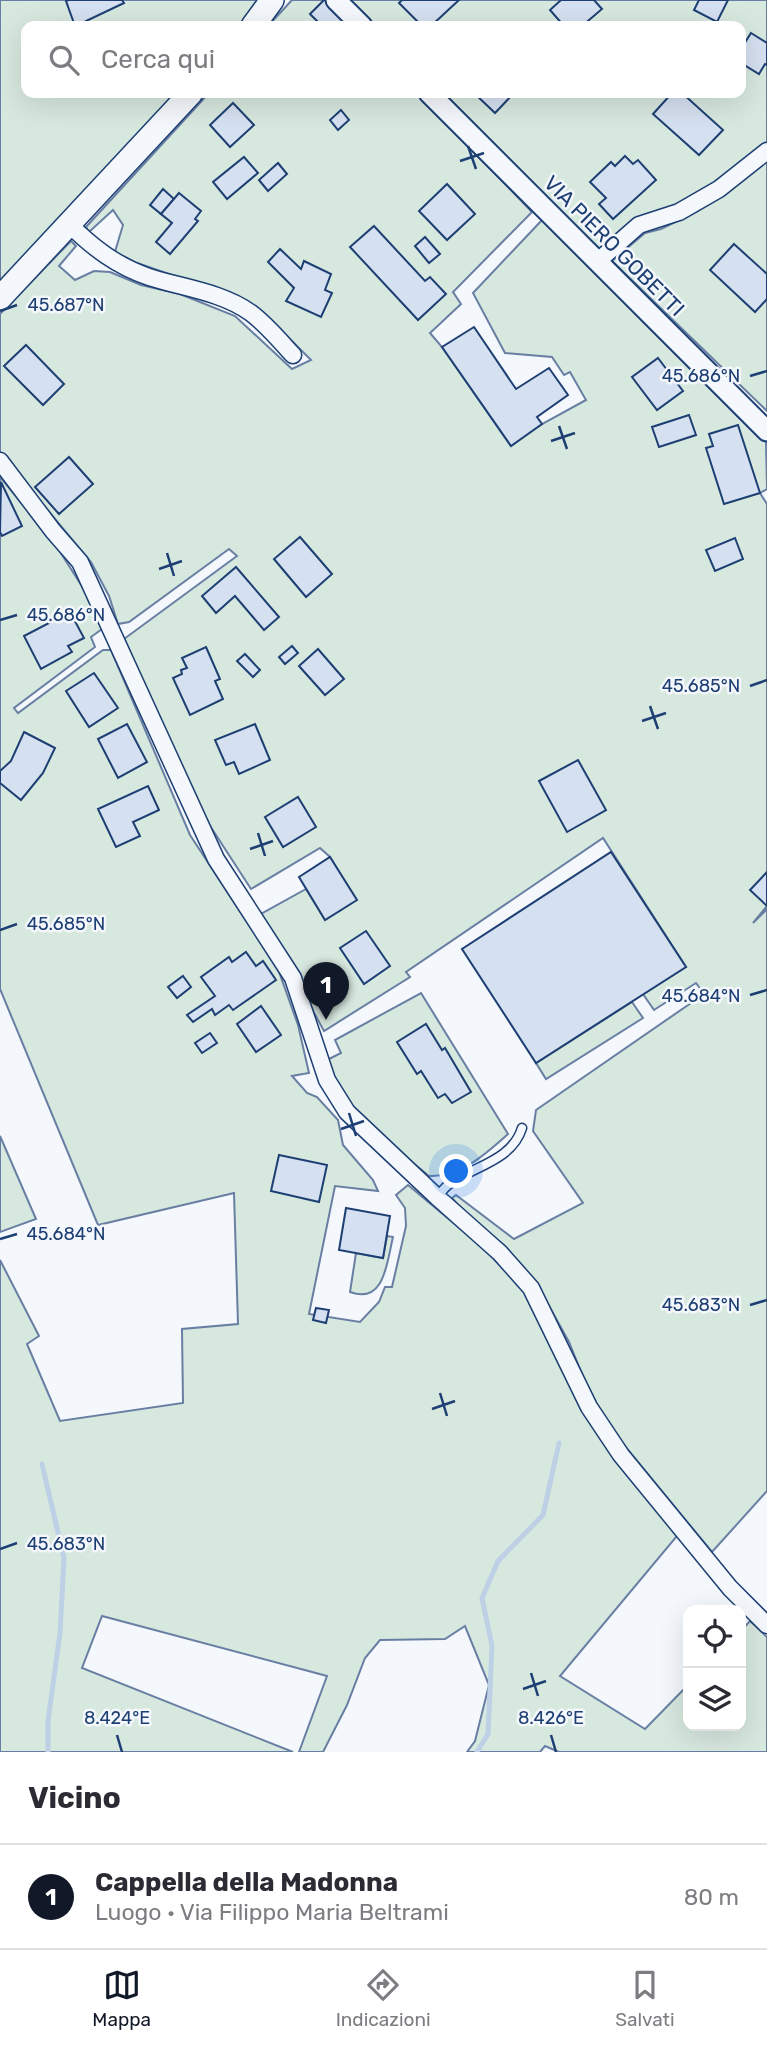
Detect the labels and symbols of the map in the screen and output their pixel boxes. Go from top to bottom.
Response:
street label: VIA PIERO GOBETTI [539,170,690,321]
text: 45.687°N [27,294,105,316]
text: 45.686°N [662,365,740,387]
text: 45.686°N [27,604,105,626]
text: 45.685°N [662,675,740,697]
text: 45.685°N [27,913,105,935]
pin: 1 [303,962,349,1020]
text: 45.684°N [661,985,741,1007]
your location [439,1154,473,1188]
text: 45.684°N [26,1223,106,1245]
text: 45.683°N [662,1294,740,1316]
text: 45.683°N [27,1533,105,1555]
text: 8.424°E [84,1707,150,1729]
text: 8.426°E [518,1707,584,1729]

